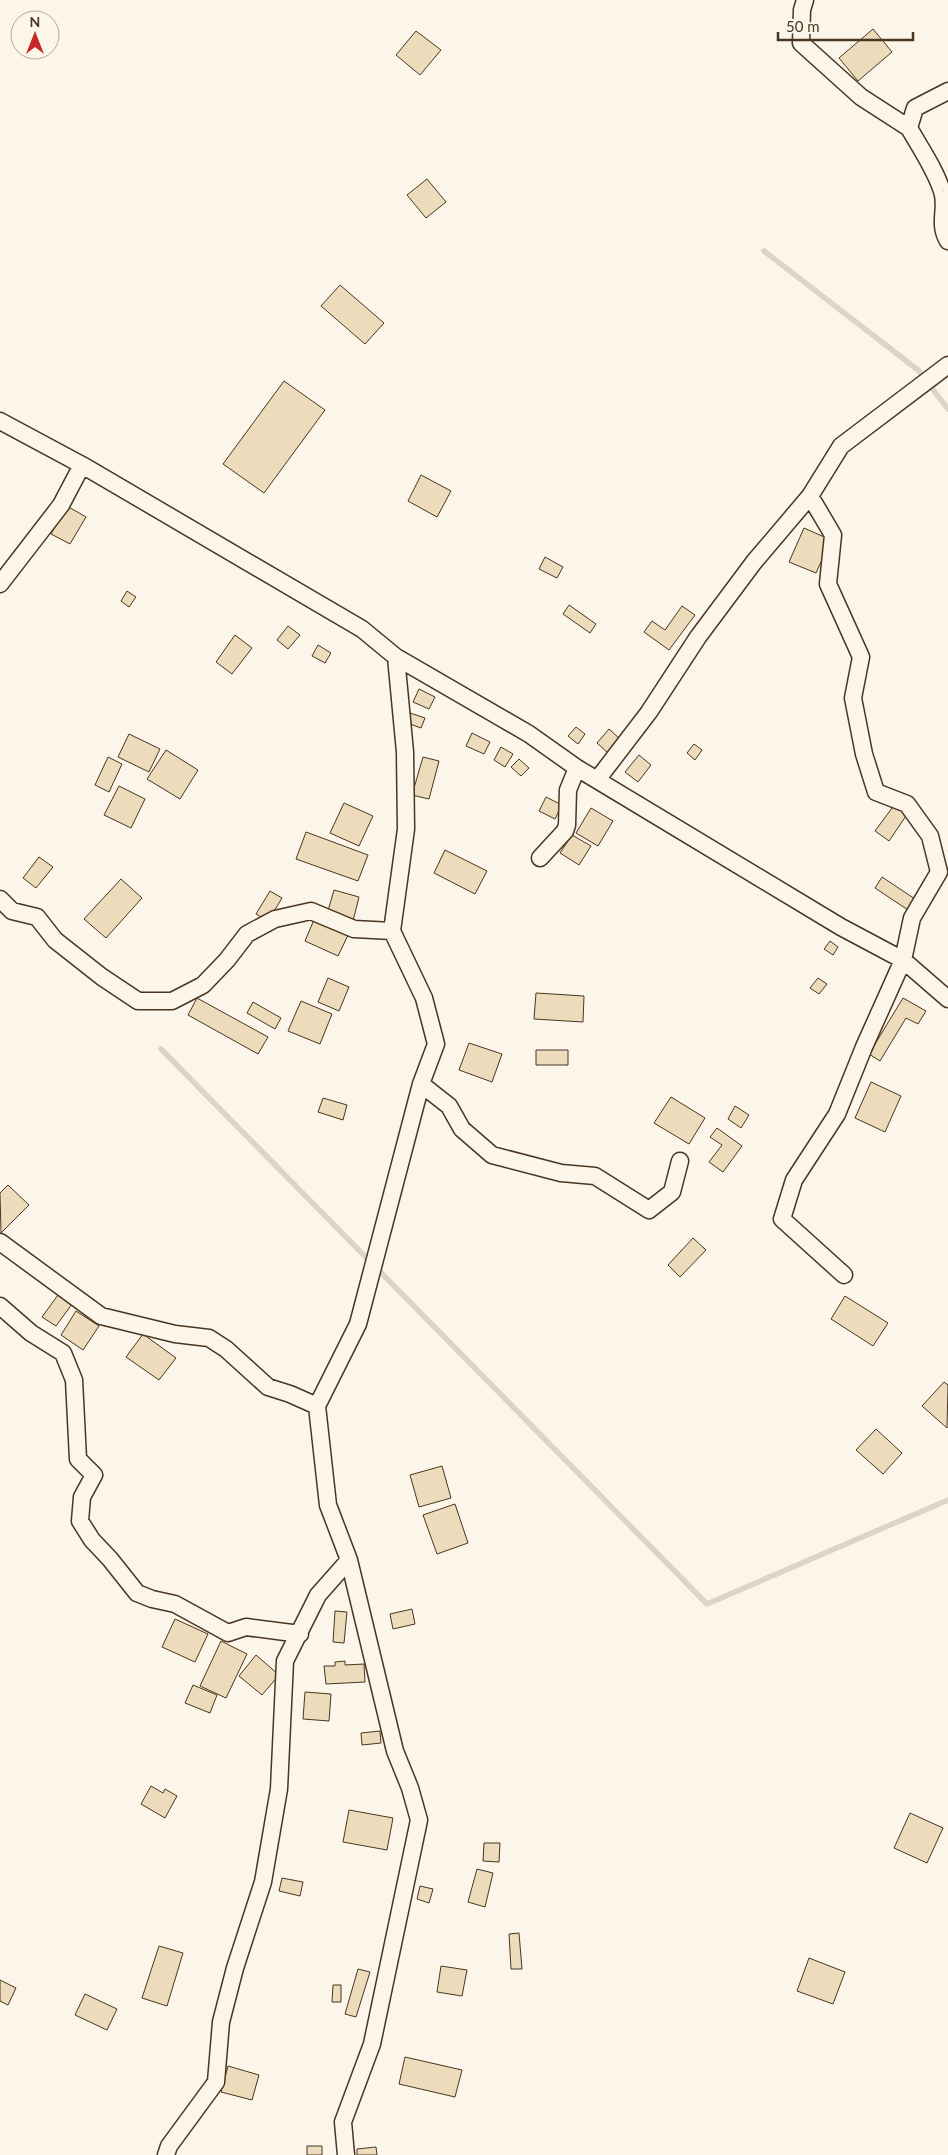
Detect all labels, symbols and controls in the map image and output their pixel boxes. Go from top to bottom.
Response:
north arrow [10,10,60,60]
scale bar [778,10,913,42]
text: N [30,13,40,30]
text: 50 m [786,17,820,35]

